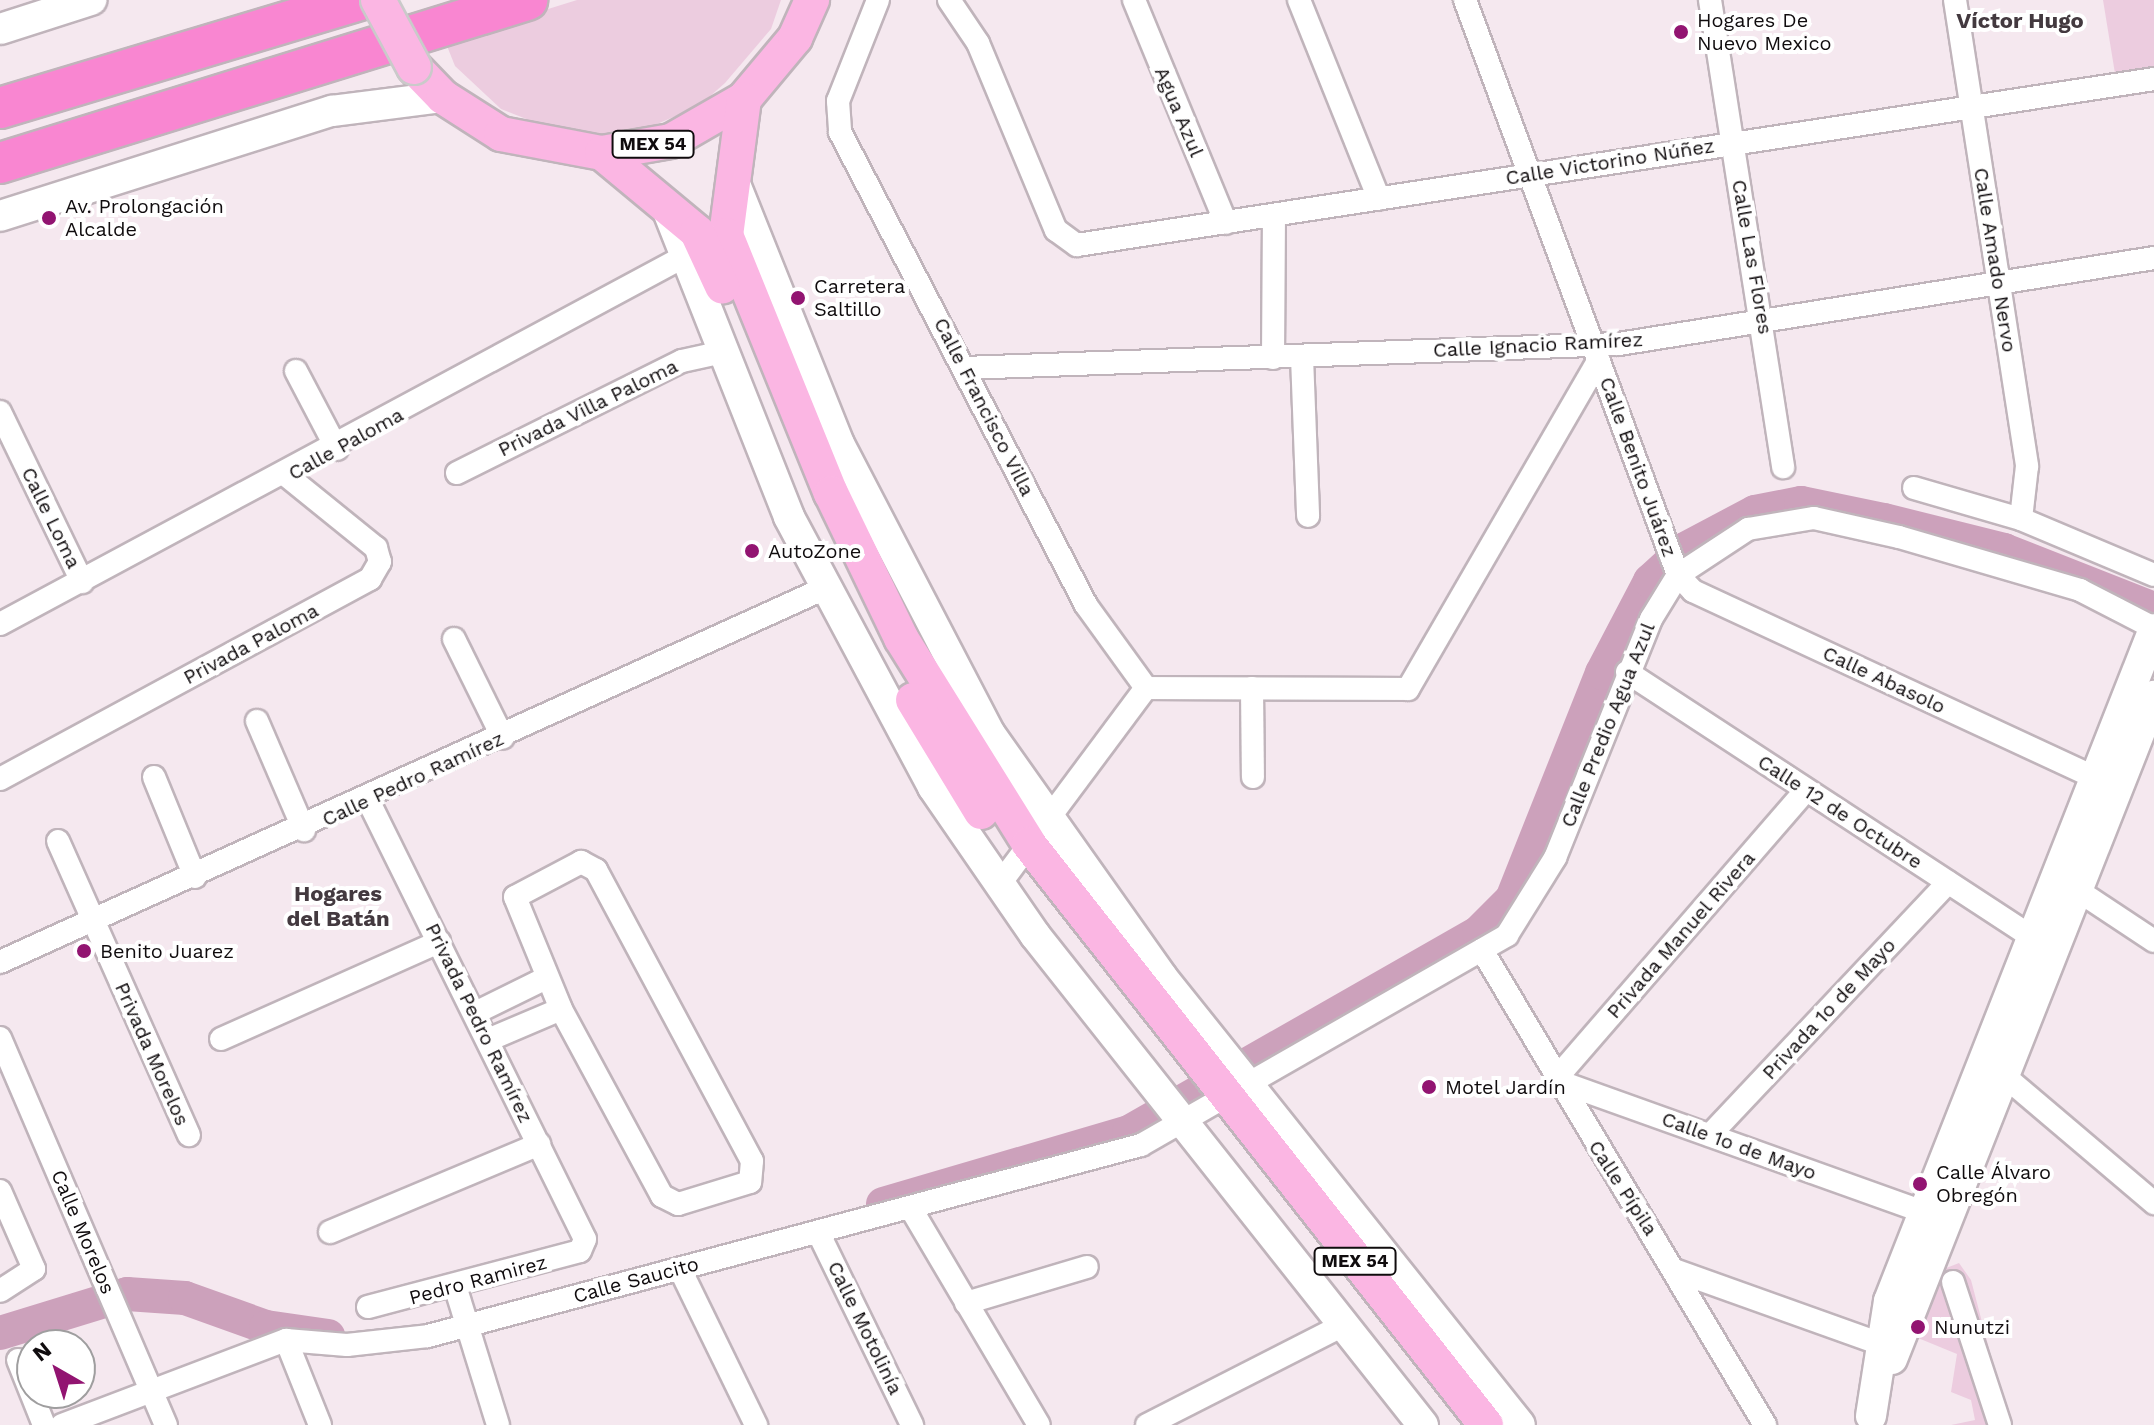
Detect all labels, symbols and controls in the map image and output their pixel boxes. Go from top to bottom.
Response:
place label: Hogares De Nuevo Mexico [1697,8,1832,55]
district label: Víctor Hugo [1956,8,2084,34]
marker: Hogares De Nuevo Mexico [1672,23,1690,41]
street label: Agua Azul [1149,63,1209,161]
road number: MEX 54 [611,130,695,158]
street label: Calle Victorino Núñez [1504,134,1716,190]
street label: Calle Amado Nervo [1969,166,2021,354]
street label: Calle Las Flores [1727,178,1777,336]
place label: Av. Prolongación Alcalde [65,194,224,241]
marker: Av. Prolongación Alcalde [40,209,58,227]
place label: Carretera Saltillo [814,274,905,321]
marker: Carretera Saltillo [789,289,807,307]
street label: Calle Francisco Villa [928,314,1040,500]
street label: Calle Ignacio Ramírez [1432,328,1644,362]
street label: Privada Villa Paloma [494,354,682,462]
street label: Calle Benito Juárez [1594,374,1682,560]
street label: Calle Paloma [284,403,408,485]
street label: Calle Loma [16,463,86,573]
place label: AutoZone [768,539,861,563]
marker: AutoZone [743,542,761,560]
street label: Privada Paloma [179,598,323,690]
street label: Calle Predio Agua Azul [1556,618,1660,832]
street label: Calle Abasolo [1818,641,1950,719]
street label: Calle Pedro Ramírez [318,726,508,832]
street label: Calle 12 de Octubre [1753,750,1927,874]
street label: Privada Manuel Rivera [1601,846,1761,1024]
district label: Hogares del Batán [286,880,390,932]
street label: Privada Pedro Ramírez [420,919,538,1127]
street label: Privada 1o de Mayo [1757,933,1901,1085]
place label: Benito Juarez [100,939,234,963]
marker: Benito Juarez [75,942,93,960]
street label: Privada Morelos [110,978,194,1130]
place label: Motel Jardín [1445,1075,1567,1099]
marker: Motel Jardín [1420,1078,1438,1096]
street label: Calle 1o de Mayo [1658,1107,1820,1185]
street label: Calle Pípila [1583,1136,1663,1240]
place label: Calle Álvaro Obregón [1936,1160,2052,1207]
street label: Calle Morelos [46,1166,120,1298]
marker: Calle Álvaro Obregón [1911,1175,1929,1193]
road number: MEX 54 [1313,1247,1397,1275]
street label: Pedro Ramirez [406,1250,550,1310]
street label: Calle Saucito [571,1252,701,1308]
street label: Calle Motolinía [822,1257,908,1399]
place label: Nunutzi [1934,1315,2010,1339]
marker: Nunutzi [1909,1318,1927,1336]
north arrow [16,1329,96,1409]
text: N [28,1337,56,1366]

